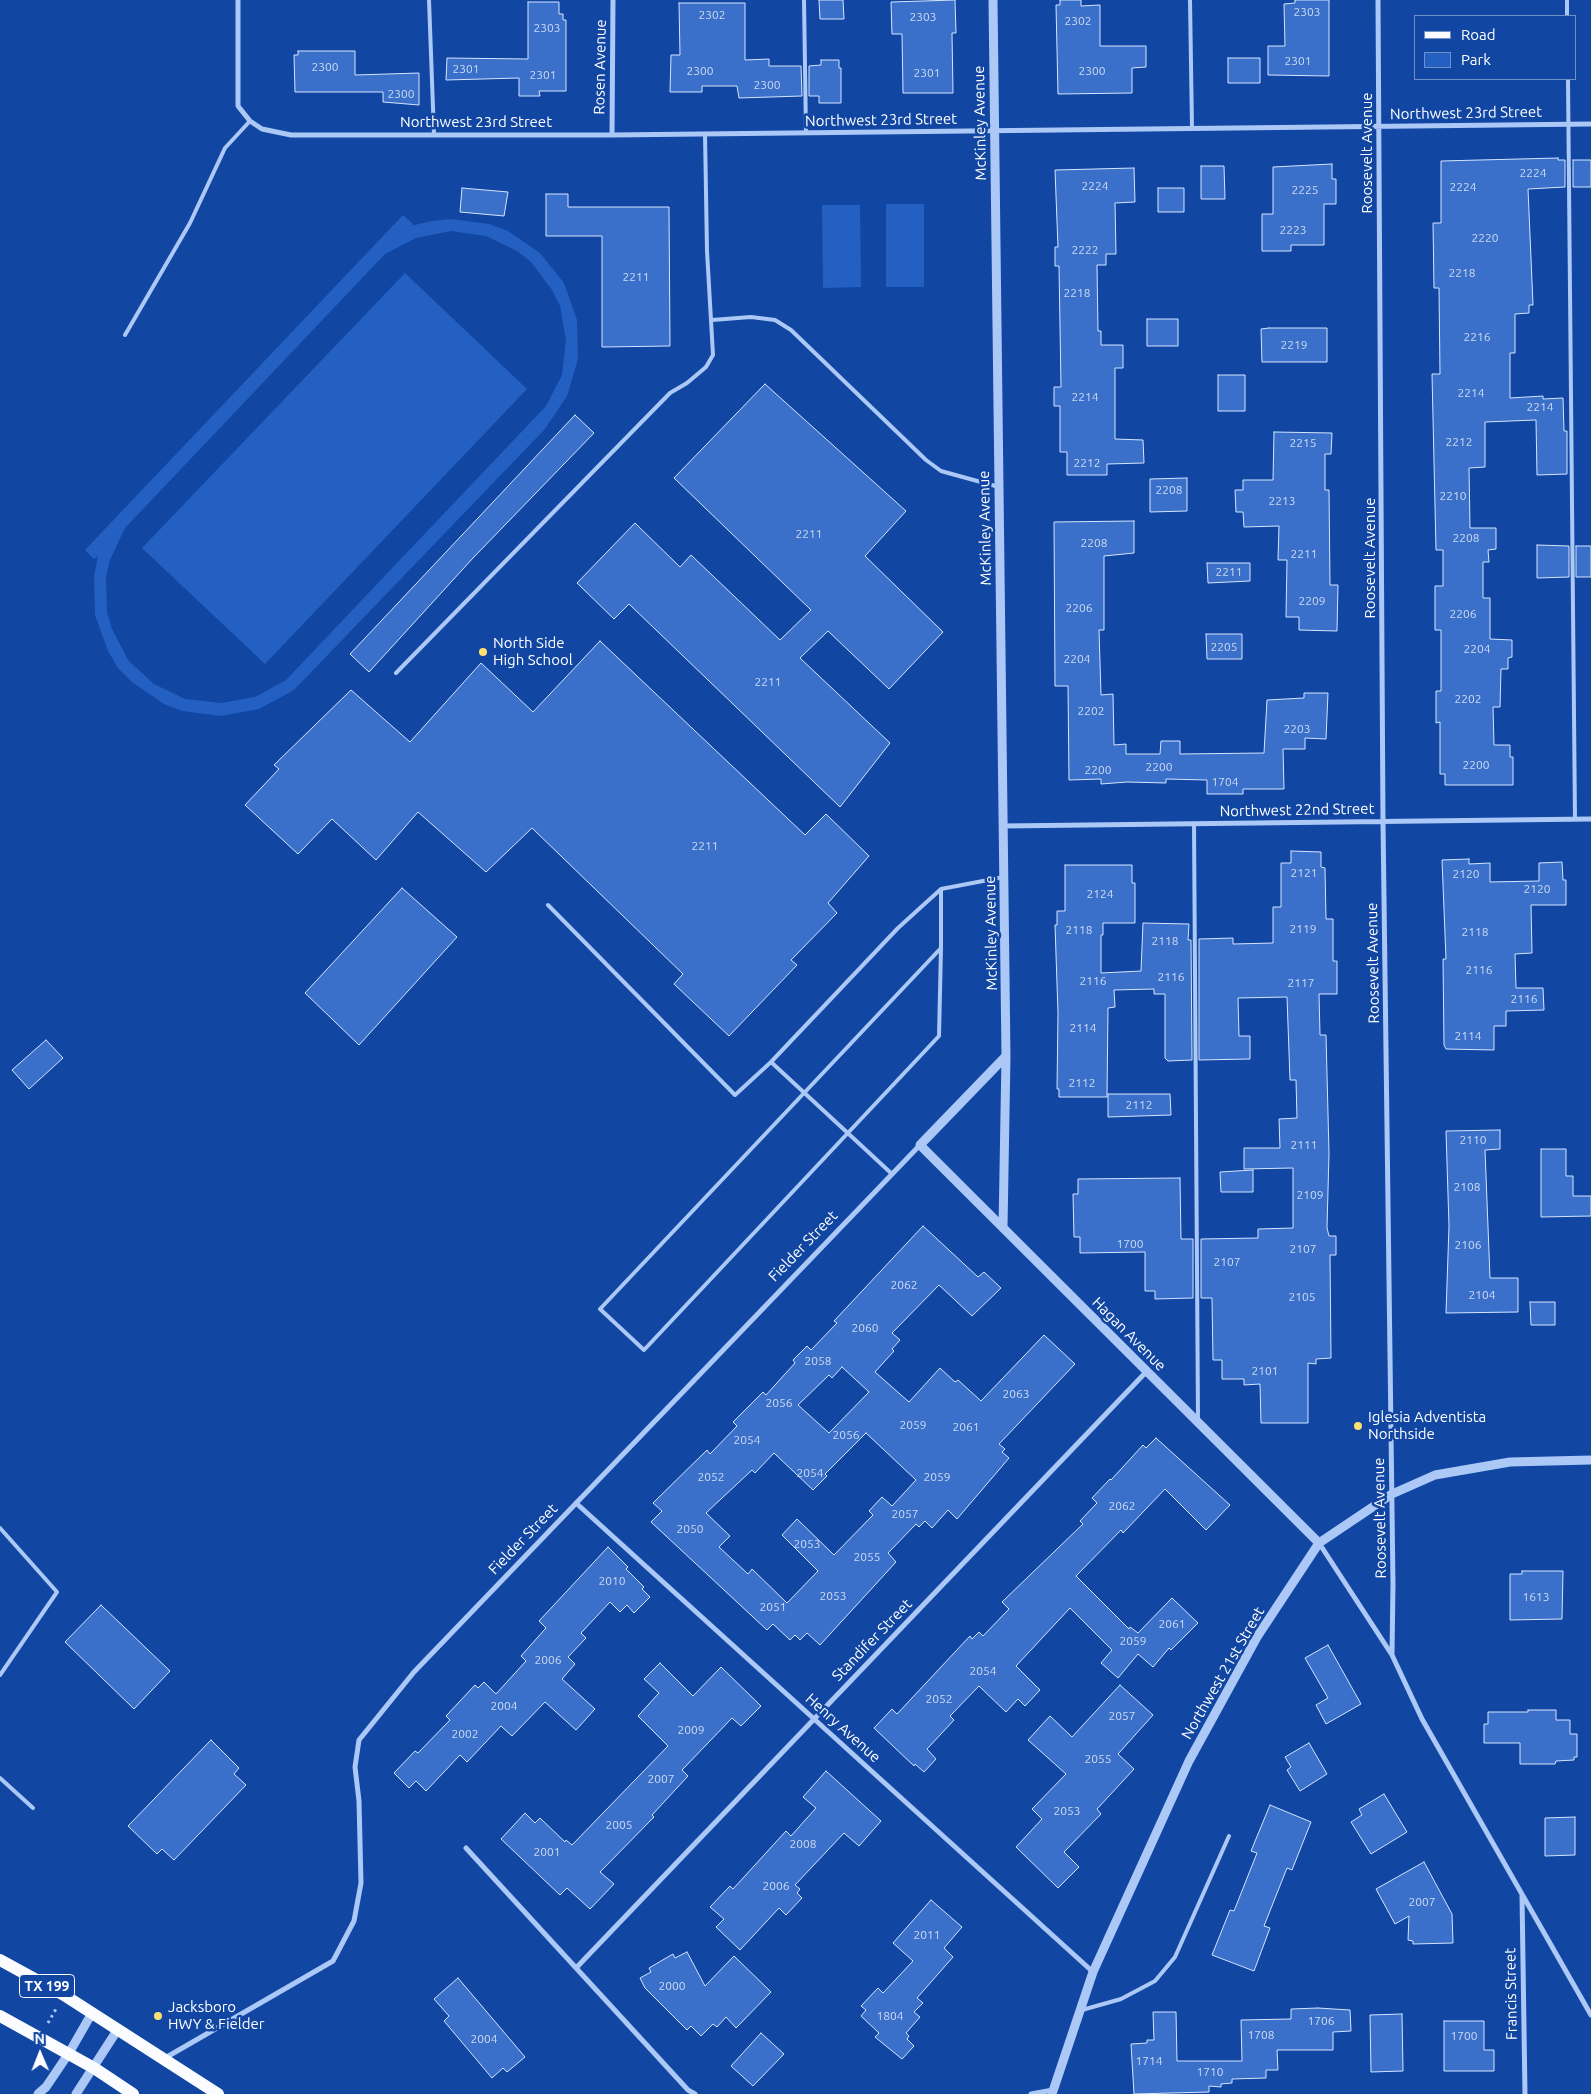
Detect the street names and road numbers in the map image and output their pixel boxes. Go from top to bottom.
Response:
street label: Rosen Avenue [590,19,610,115]
street label: McKinley Avenue [970,65,990,181]
street label: Roosevelt Avenue [1358,92,1376,214]
street label: Northwest 23rd Street [1390,103,1542,123]
street label: Northwest 23rd Street [805,110,957,130]
street label: Northwest 23rd Street [400,113,552,131]
street label: McKinley Avenue [975,470,995,586]
street label: Roosevelt Avenue [1361,497,1379,619]
street label: Northwest 22nd Street [1219,800,1375,820]
street label: McKinley Avenue [981,875,1001,991]
street label: Roosevelt Avenue [1363,902,1383,1024]
street label: Fielder Street [765,1207,841,1285]
street label: Hagan Avenue [1088,1293,1170,1375]
street label: Roosevelt Avenue [1370,1457,1390,1579]
street label: Fielder Street [485,1500,561,1578]
street label: Standifer Street [828,1595,916,1685]
street label: Northwest 21st Street [1178,1604,1268,1742]
street label: Henry Avenue [802,1690,884,1766]
street label: Francis Street [1501,1948,1521,2040]
road number: TX 199 [20,1974,74,1998]

